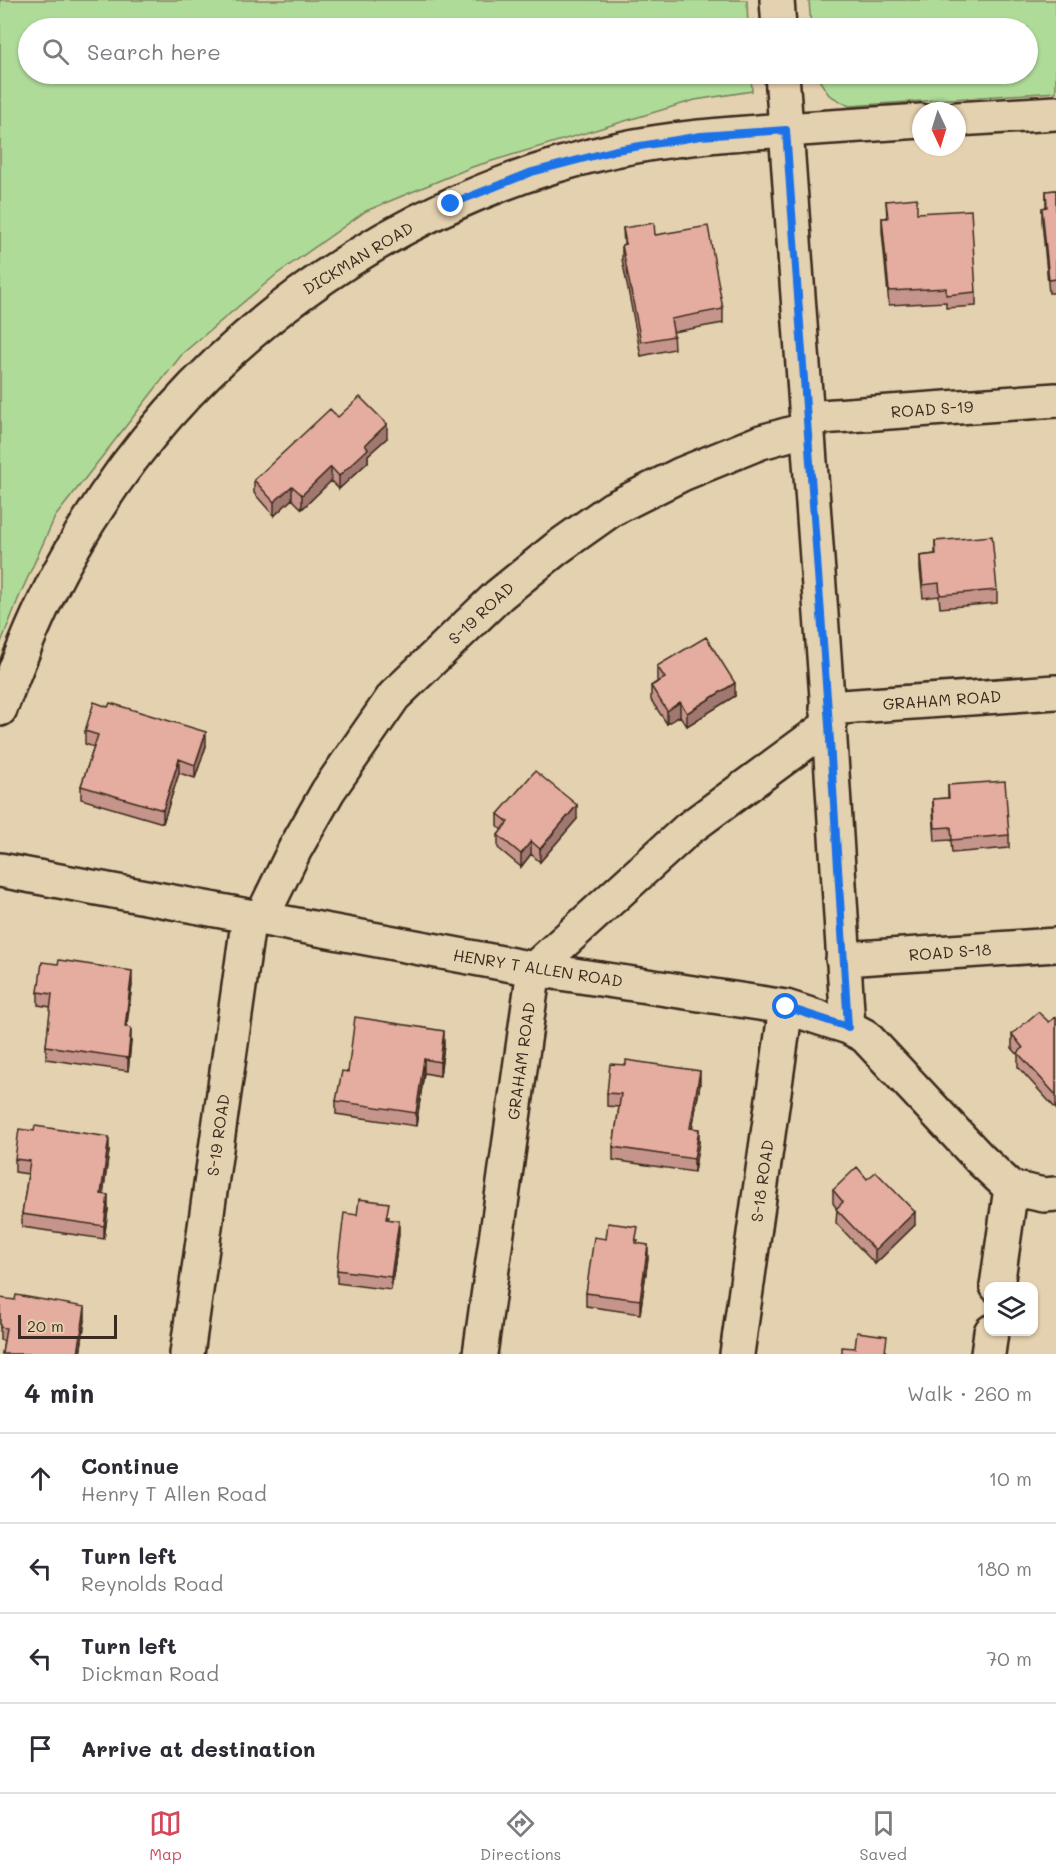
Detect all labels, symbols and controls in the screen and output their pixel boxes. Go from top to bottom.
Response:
search box [18,18,1038,84]
icon: search [39,35,72,68]
text: Search here [87,37,221,66]
north arrow [912,102,966,156]
route end [437,190,463,216]
street label: DICKMAN ROAD [299,216,417,299]
street label: ROAD S-19 [890,395,974,422]
street label: S-19 ROAD [443,577,518,648]
street label: GRAHAM ROAD [882,685,1002,714]
street label: ROAD S-18 [908,938,992,965]
street label: HENRY T ALLEN ROAD [452,944,624,991]
route start [772,993,798,1019]
street label: GRAHAM ROAD [502,1001,539,1121]
street label: S-19 ROAD [201,1093,234,1177]
street label: S-18 ROAD [745,1139,778,1223]
map controls [984,1282,1038,1336]
button: layers [984,1282,1038,1336]
scale bar [18,1312,117,1340]
text: 20 m [27,1315,64,1336]
text: 4 min [24,1376,94,1410]
text: Walk · 260 m [907,1380,1032,1406]
text: Continue [81,1451,179,1480]
icon: ahead [24,1462,57,1495]
text: 10 m [988,1465,1032,1491]
text: Henry T Allen Road [81,1480,267,1506]
text: Turn left [81,1541,177,1570]
icon: left [24,1552,57,1585]
text: 180 m [976,1555,1032,1581]
text: Reynolds Road [81,1570,223,1596]
text: Turn left [81,1631,177,1660]
icon: left [24,1642,57,1675]
text: 70 m [986,1645,1032,1671]
text: Dickman Road [81,1660,219,1686]
icon: arrive [24,1732,57,1765]
text: Arrive at destination [81,1734,316,1763]
tab: Map [149,1807,182,1864]
tab: Directions [480,1807,561,1864]
tab: Saved [859,1807,907,1864]

